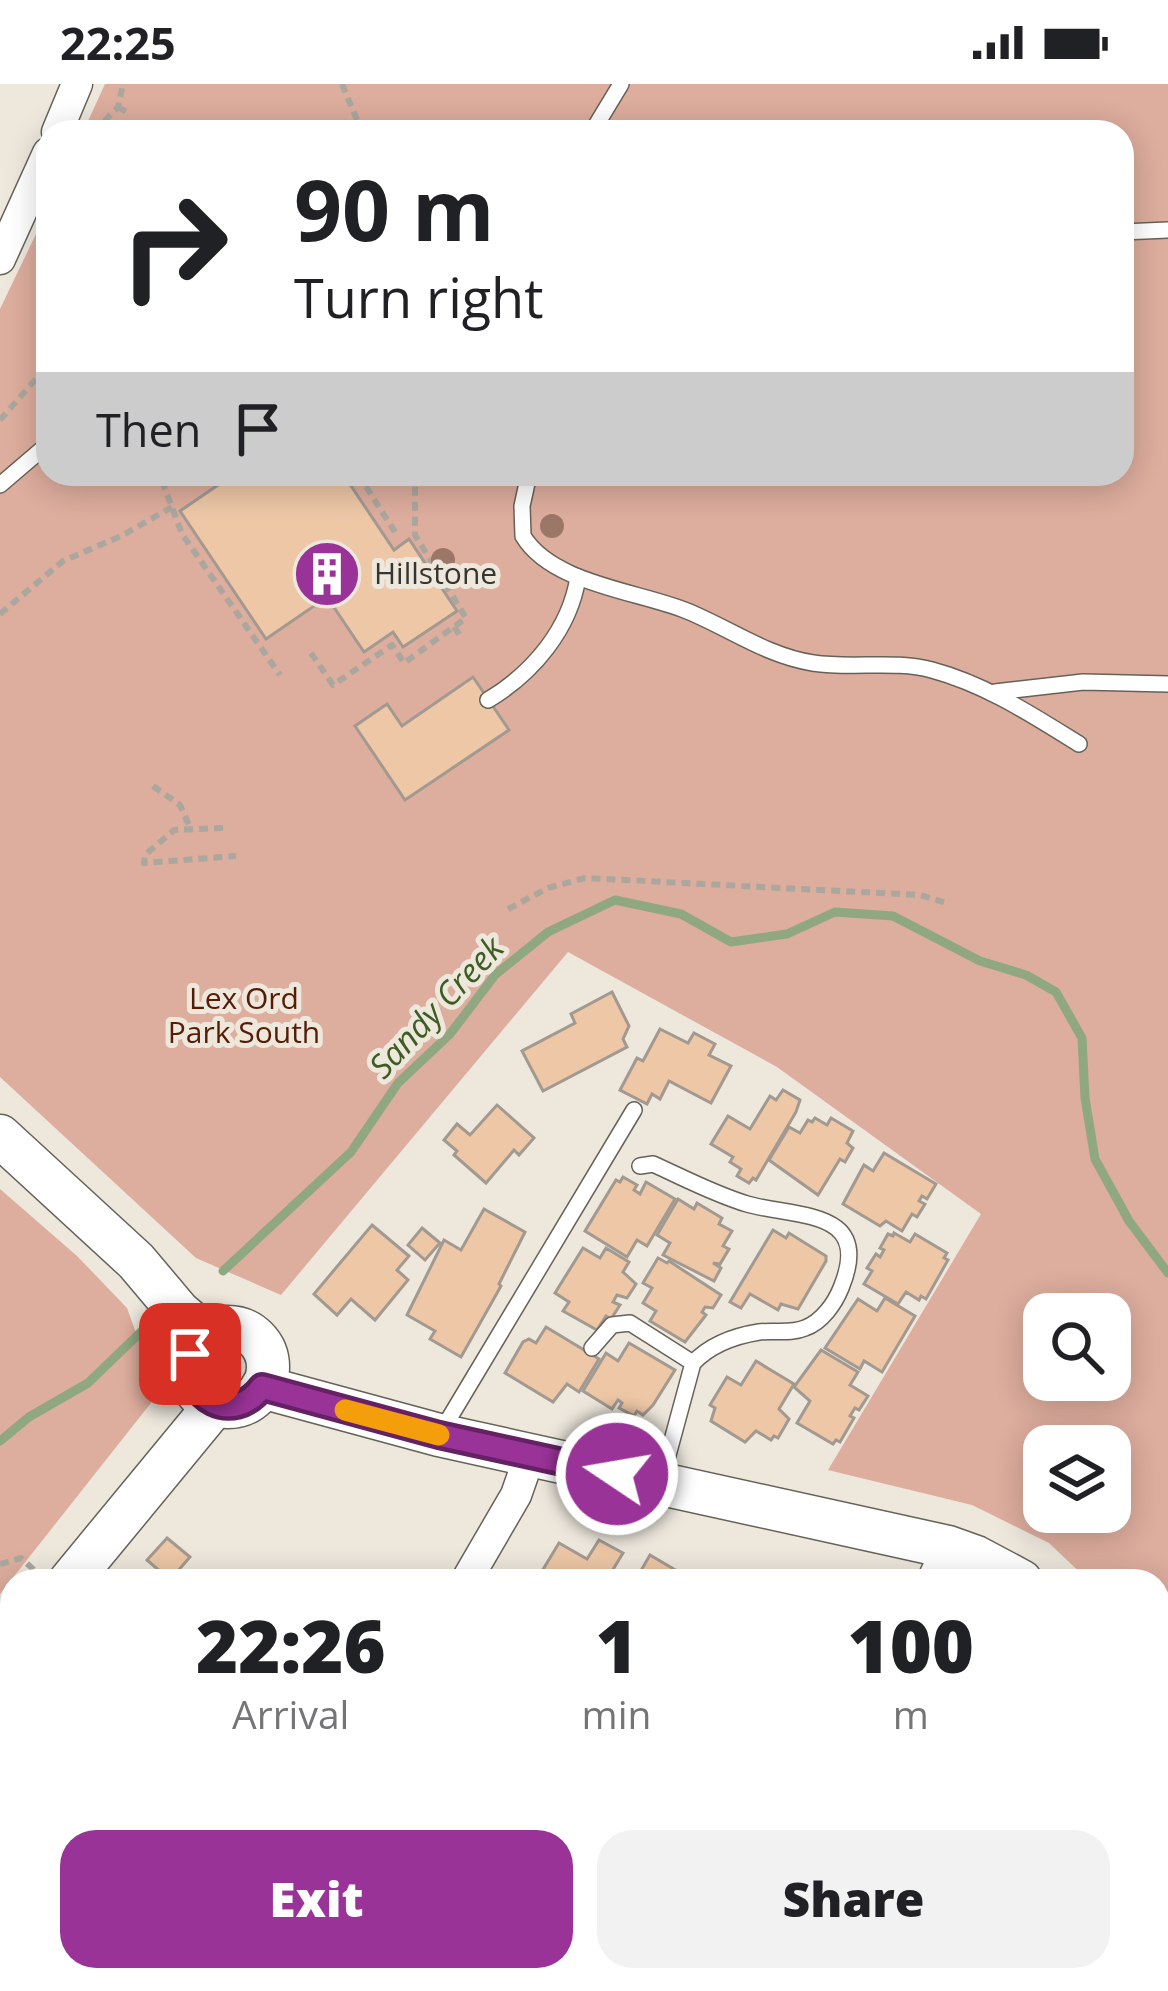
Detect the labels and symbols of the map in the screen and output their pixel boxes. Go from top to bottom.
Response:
building icon: Hillstone [292,539,362,609]
place label: Hillstone [374,552,497,593]
water label: Sandy Creek [358,925,514,1087]
park label: Lex Ord Park South [168,977,320,1052]
pin [139,1303,241,1405]
position arrow [554,1411,680,1537]

